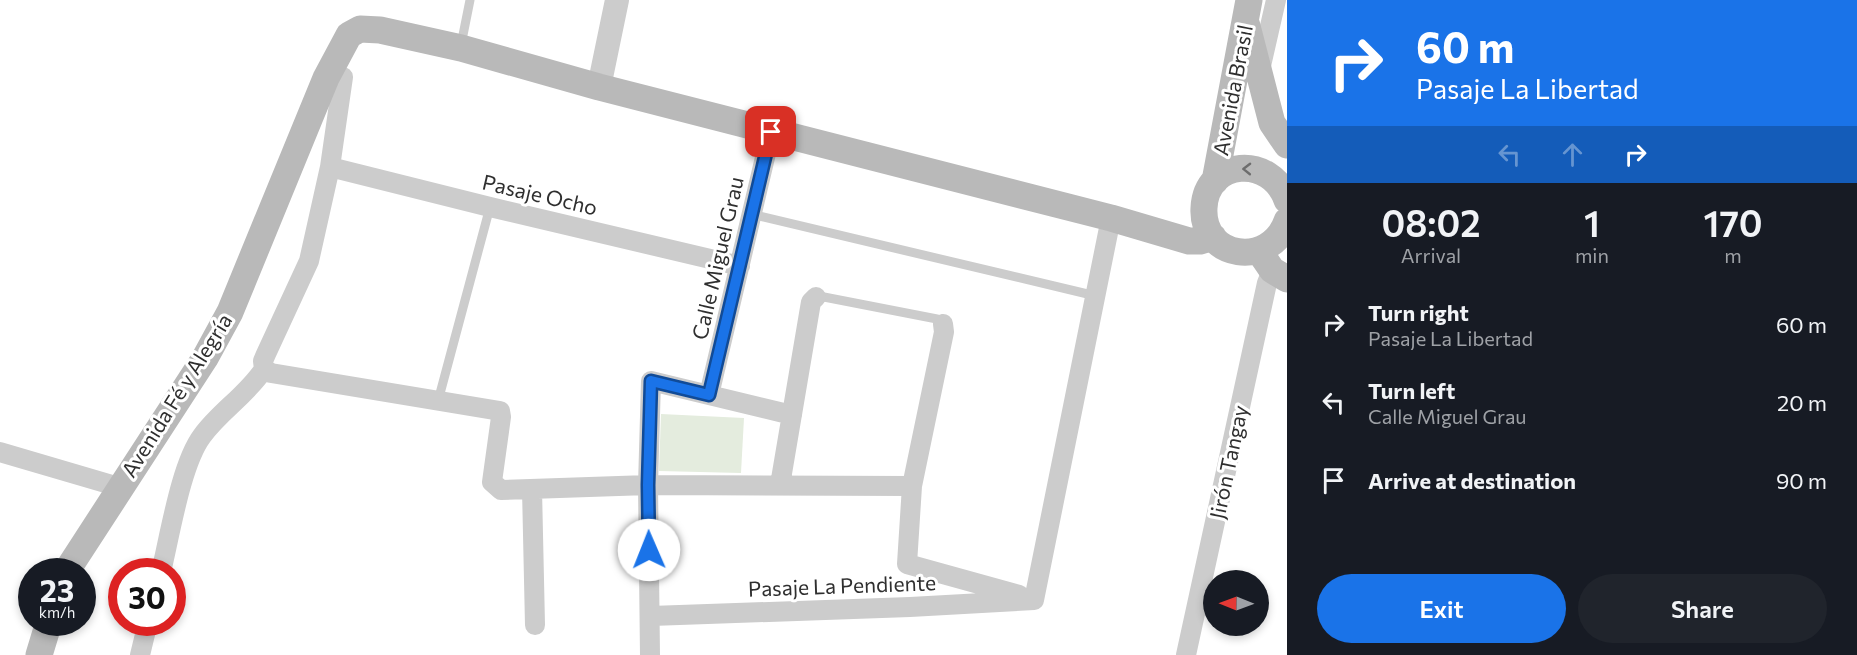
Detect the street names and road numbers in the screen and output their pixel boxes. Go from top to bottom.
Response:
street label: Avenida Brasil [1207,22,1257,158]
street label: Pasaje Ocho [480,169,600,219]
street label: Calle Miguel Grau [686,174,748,342]
street label: Avenida Fé y Alegría [115,309,237,481]
street label: Jirón Tangay [1204,403,1252,521]
street label: Pasaje La Pendiente [747,569,937,601]

